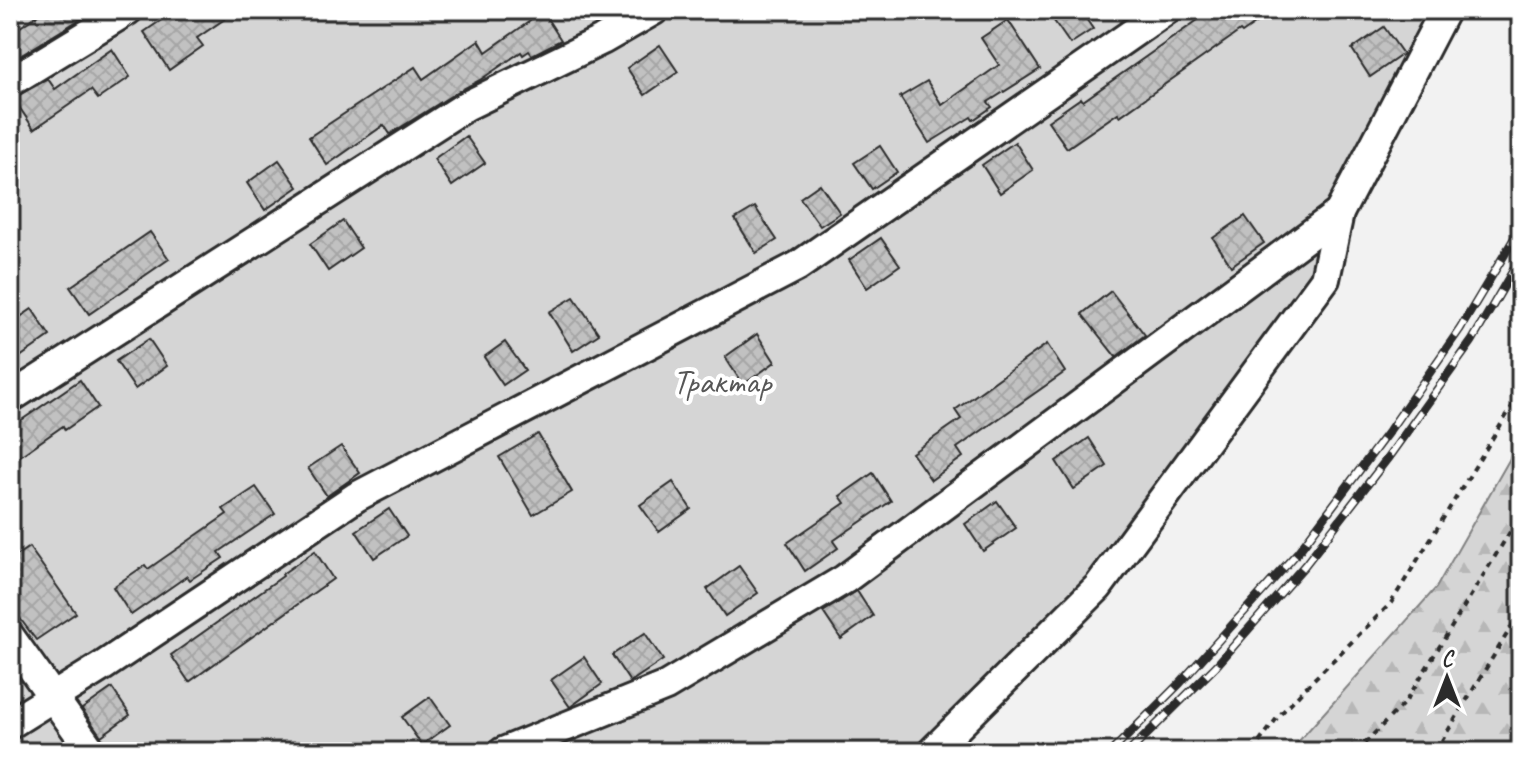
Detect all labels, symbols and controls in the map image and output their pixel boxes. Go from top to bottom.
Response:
park label: Трактар [673,360,773,403]
north arrow [1407,638,1487,718]
text: С [1442,645,1456,673]

